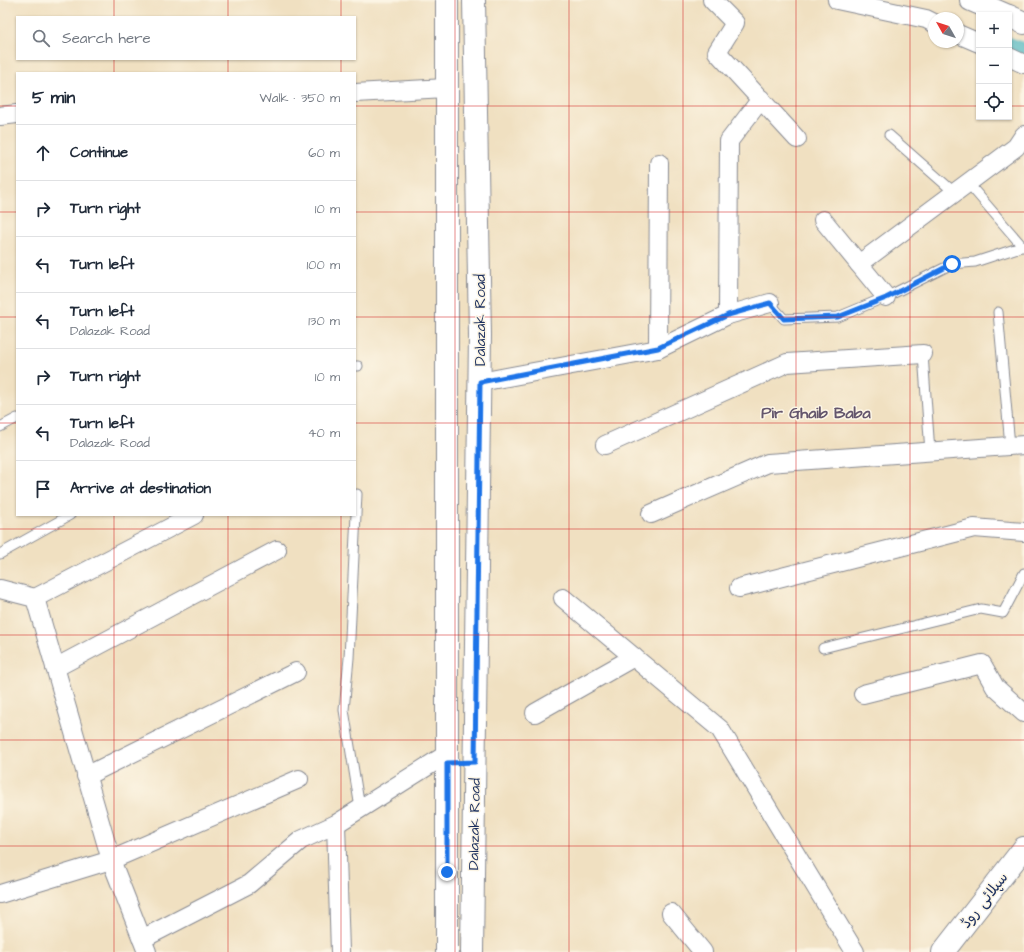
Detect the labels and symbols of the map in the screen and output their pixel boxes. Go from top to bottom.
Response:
north arrow [928,12,964,48]
route start [943,255,961,273]
street label: Dalazak Road [470,274,491,366]
district label: Pir Ghaib Baba [761,402,872,424]
street label: Dalazak Road [463,777,486,870]
route end [438,863,456,881]
street label: سپلائی روڈ [956,868,1013,933]

